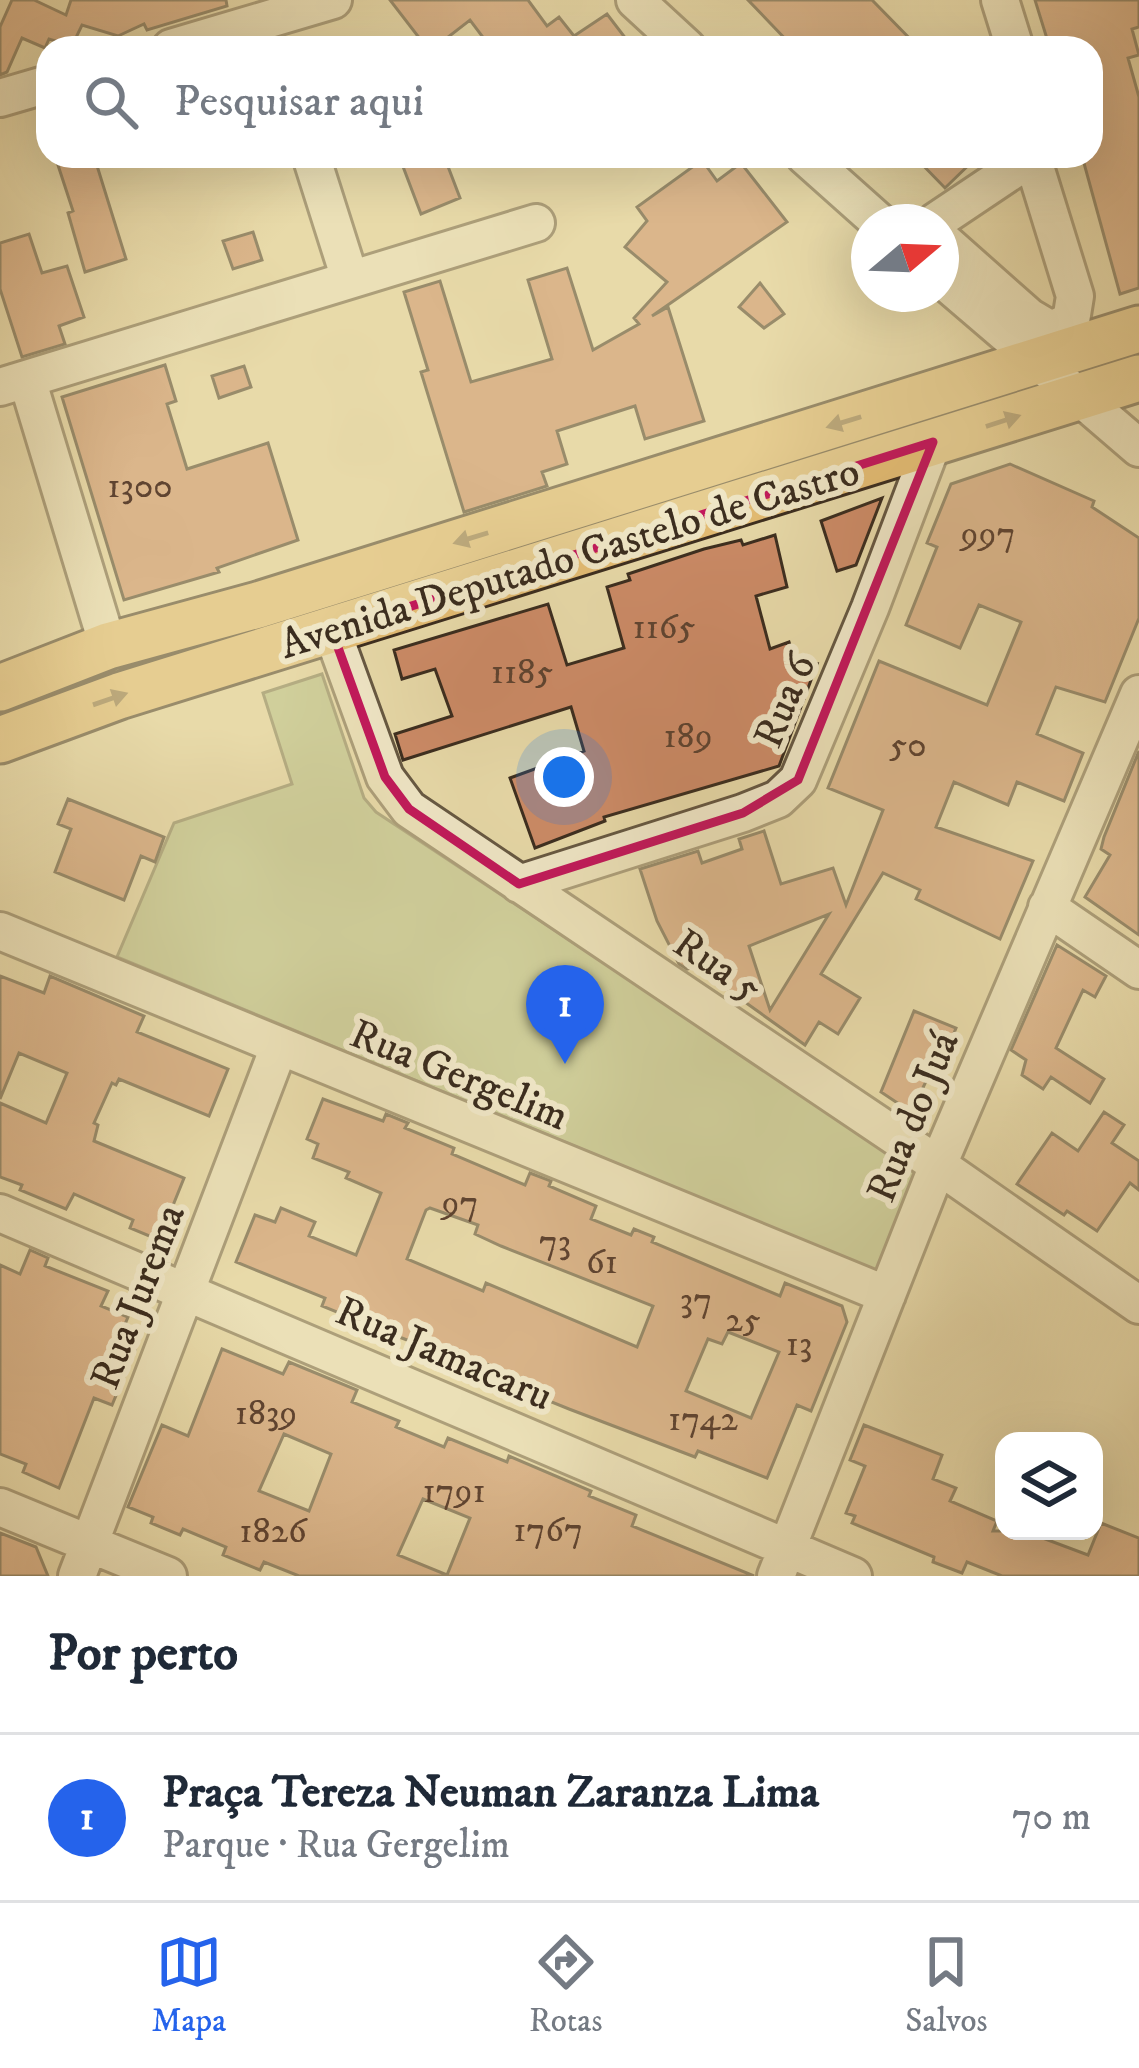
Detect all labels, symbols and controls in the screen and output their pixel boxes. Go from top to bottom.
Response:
search box [36,36,1103,168]
icon: search [78,69,144,135]
text: Pesquisar aqui [174,74,424,130]
north arrow [851,204,959,312]
one-way arrow [985,410,1022,429]
one-way arrow [825,414,862,433]
street label: Avenida Deputado Castelo de Castro [274,446,866,672]
house number: 1300 [107,464,173,509]
house number: 997 [959,512,1015,557]
one-way arrow [453,530,489,549]
house number: 1165 [633,605,696,650]
street label: Rua 6 [743,644,829,756]
house number: 1185 [491,650,553,695]
one-way arrow [92,689,128,707]
house number: 189 [663,714,713,759]
house number: 50 [889,723,927,768]
your location [534,747,594,807]
street label: Rua 5 [663,918,772,1015]
pin: 1 [526,965,604,1064]
street label: Rua Gergelim [342,1009,575,1143]
street label: Rua do Juá [856,1024,972,1210]
house number: 97 [440,1181,478,1226]
street label: Rua Jurema [80,1197,198,1397]
house number: 73 [539,1220,571,1265]
house number: 61 [586,1240,618,1285]
house number: 37 [680,1278,712,1323]
street label: Rua Jamacaru [328,1286,560,1424]
house number: 25 [725,1298,761,1343]
house number: 13 [786,1322,812,1367]
house number: 1839 [235,1391,297,1436]
house number: 1742 [668,1397,738,1442]
map controls [995,1432,1103,1540]
button: layers [995,1432,1103,1540]
house number: 1791 [422,1469,486,1514]
house number: 1767 [513,1508,583,1553]
house number: 1826 [239,1509,308,1554]
text: Por perto [48,1622,238,1686]
text: Praça Tereza Neuman Zaranza Lima [162,1765,819,1821]
text: 1 [80,1793,94,1842]
text: 70 m [1012,1793,1091,1842]
text: Parque · Rua Gergelim [162,1821,510,1870]
tab: Mapa [151,1929,226,2042]
tab: Rotas [529,1929,602,2042]
tab: Salvos [905,1929,988,2042]

